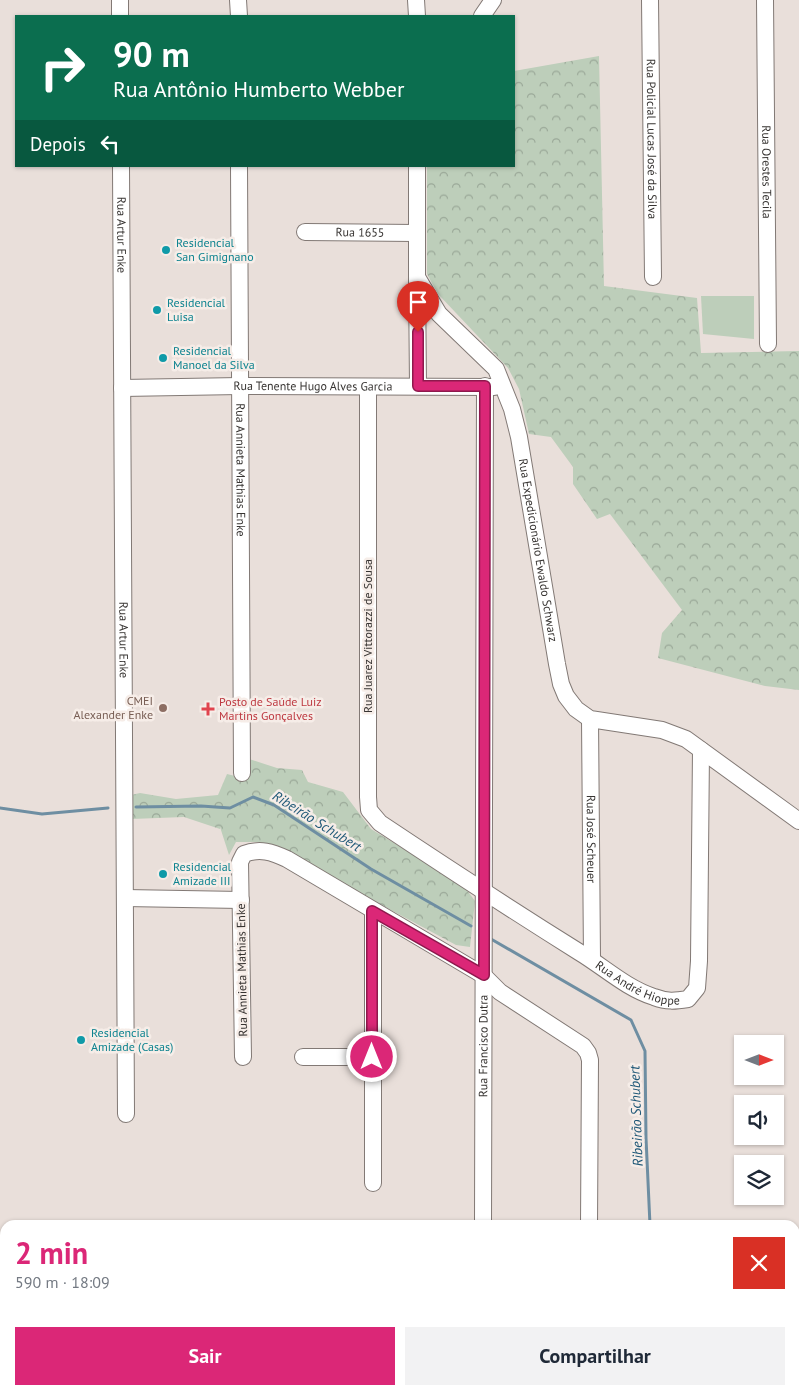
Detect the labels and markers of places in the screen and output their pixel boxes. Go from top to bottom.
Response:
place label: Residencial San Gimignano [176,235,254,264]
marker: Residencial San Gimignano [160,244,172,256]
pin [397,281,439,332]
place label: Residencial Luisa [167,295,226,324]
marker: Residencial Luisa [151,304,163,316]
place label: Residencial Manoel da Silva [173,343,255,372]
marker: Residencial Manoel da Silva [157,352,169,364]
place label: CMEI Alexander Enke [73,693,153,722]
place label: Posto de Saúde Luiz Martins Gonçalves [219,694,322,723]
marker: CMEI Alexander Enke [157,702,169,714]
marker: Posto de Saúde Luiz Martins Gonçalves [201,702,215,716]
place label: Residencial Amizade III [173,859,232,888]
marker: Residencial Amizade III [157,868,169,880]
place label: Residencial Amizade (Casas) [91,1025,173,1054]
marker: Residencial Amizade (Casas) [75,1034,87,1046]

